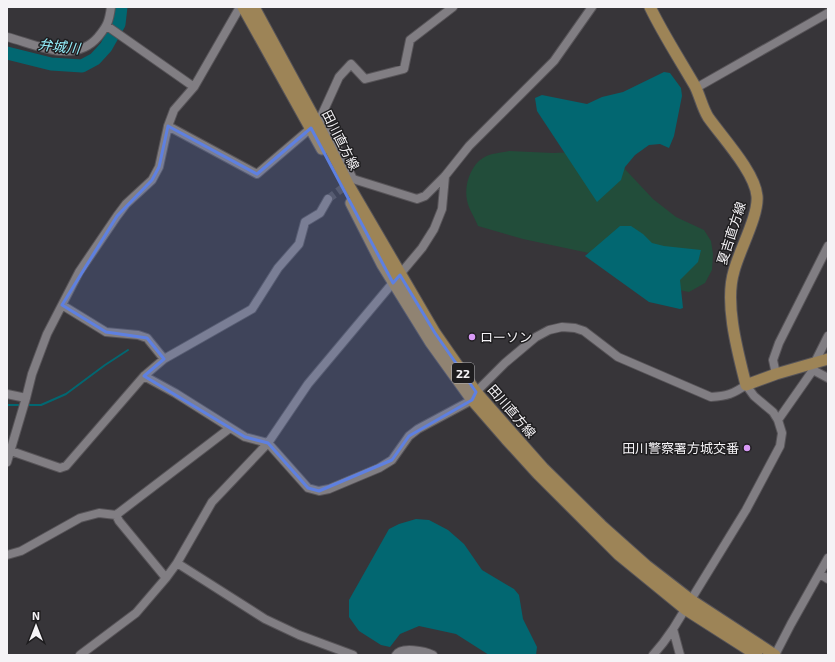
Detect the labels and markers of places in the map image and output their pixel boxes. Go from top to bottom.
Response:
place label: ローソン [480,329,532,345]
marker: ローソン [467,332,477,342]
place label: 田川警察署方城交番 [622,440,739,456]
marker: 田川警察署方城交番 [742,443,752,453]

